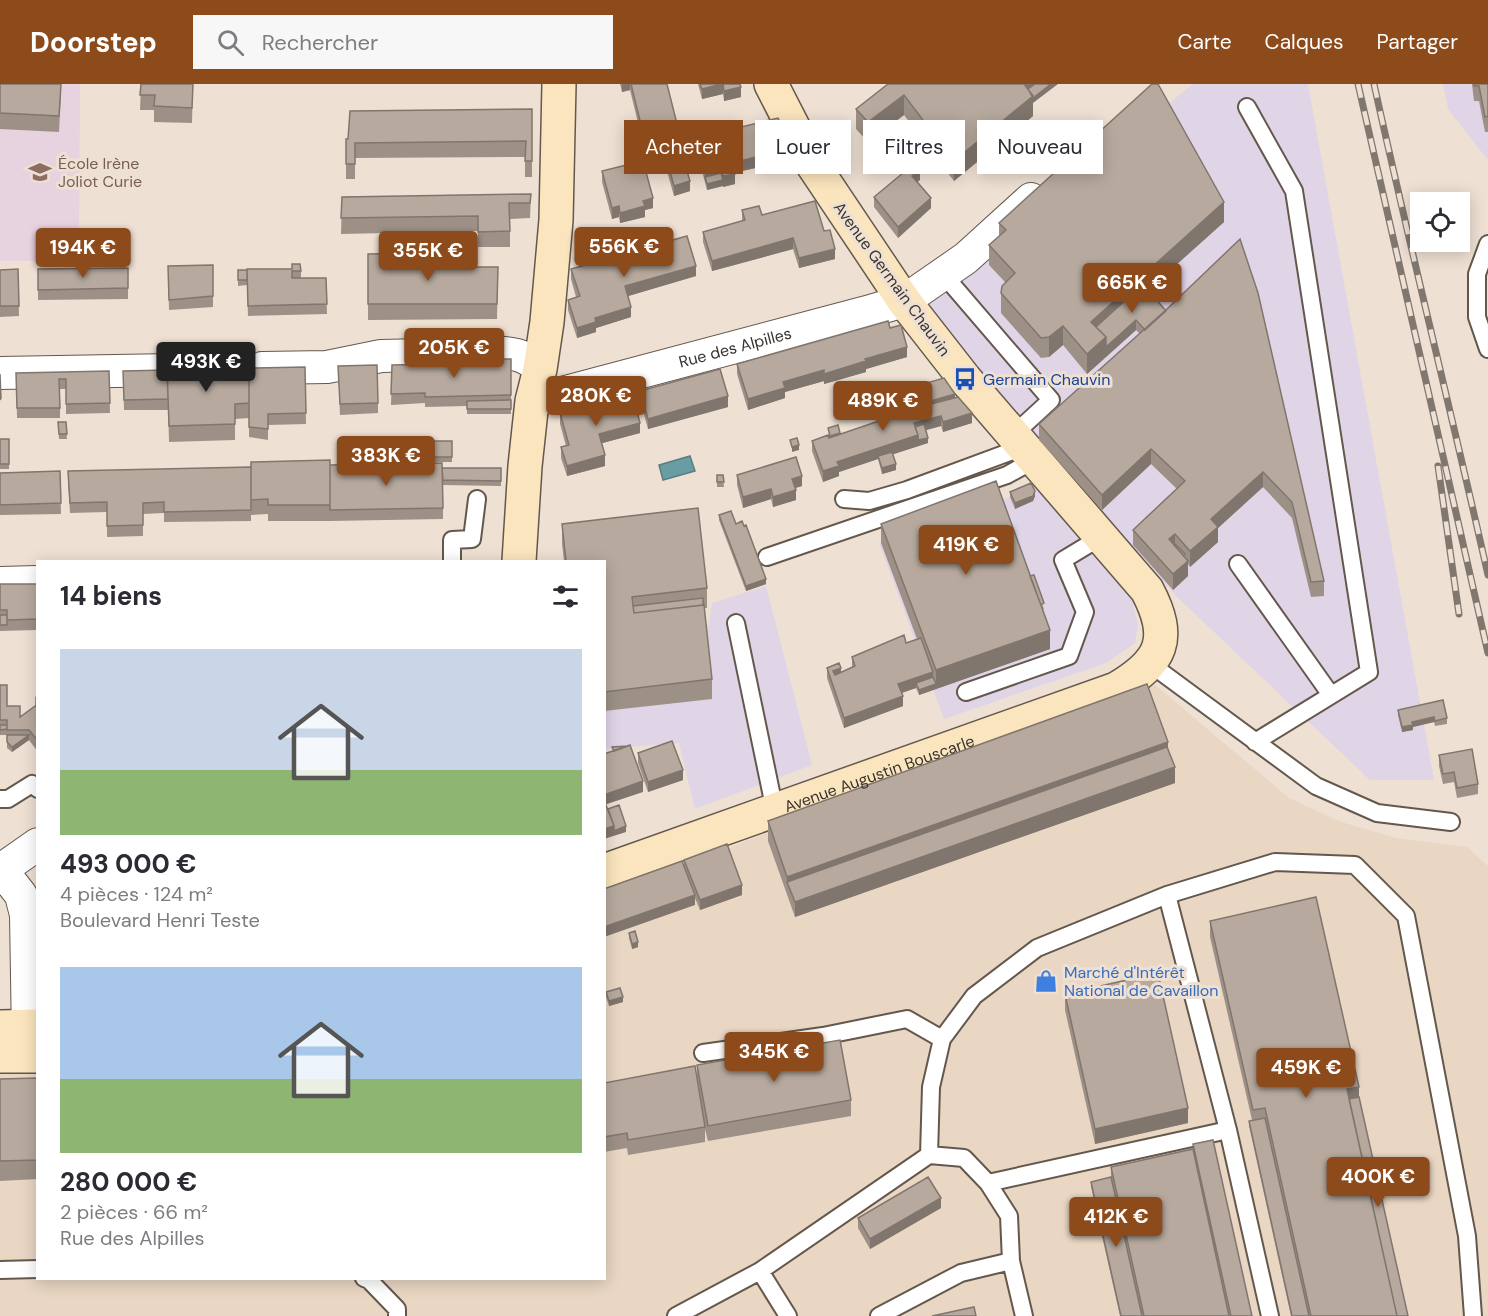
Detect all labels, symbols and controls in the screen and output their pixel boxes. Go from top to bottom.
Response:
search box [193,15,613,69]
text: Doorstep [30,24,157,61]
icon: search [214,26,247,59]
text: Rechercher [262,28,378,57]
text: Carte [1177,28,1232,56]
text: Calques [1265,28,1343,56]
text: Partager [1376,28,1458,56]
chip: Acheter [624,120,743,174]
chip: Louer [755,120,851,174]
chip: Filtres [863,120,965,174]
chip: Nouveau [977,120,1103,174]
place label: École Irène Joliot Curie [58,153,142,192]
school or university icon: École Irène Joliot Curie [27,159,53,185]
map controls [1410,192,1470,252]
button: locate [1410,192,1470,252]
street label: Avenue Germain Chauvin [829,198,955,360]
pin: 556K € [575,227,673,278]
pin: 194K € [34,228,132,279]
pin: 355K € [379,231,477,282]
text: 556K € [588,233,660,259]
text: 194K € [50,234,116,260]
text: 355K € [393,237,463,263]
pin: 665K € [1083,263,1181,314]
text: 665K € [1097,269,1167,295]
street label: Rue des Alpilles [676,322,794,372]
pin: 205K € [405,328,503,379]
text: 205K € [418,334,490,360]
pin: 493K € [157,342,255,393]
text: 493K € [170,348,242,374]
bus stop icon: Germain Chauvin [952,366,978,392]
place label: Germain Chauvin [983,369,1110,390]
pin: 280K € [547,376,645,427]
pin: 489K € [834,381,932,432]
text: 280K € [560,382,632,408]
text: 489K € [847,387,919,413]
pin: 383K € [337,436,435,487]
text: 383K € [351,442,421,468]
pin: 419K € [917,525,1015,576]
text: 419K € [933,531,999,557]
text: 14 biens [60,579,162,613]
icon: filters [549,580,582,613]
icon: home [267,688,375,796]
street label: Avenue Augustin Bouscarle [781,730,977,817]
text: 493 000 € [60,847,197,881]
text: 4 pièces · 124 m² [60,881,213,907]
text: Boulevard Henri Teste [60,907,260,933]
place label: Marché d'Intérêt National de Cavaillon [1064,962,1218,1001]
shop icon: Marché d'Intérêt National de Cavaillon [1033,968,1059,994]
icon: home [267,1006,375,1114]
pin: 345K € [725,1032,823,1083]
text: 345K € [738,1038,810,1064]
pin: 459K € [1257,1048,1355,1099]
text: 459K € [1270,1054,1342,1080]
pin: 400K € [1329,1157,1427,1208]
text: 400K € [1341,1163,1415,1189]
text: 280 000 € [60,1165,197,1199]
pin: 412K € [1067,1197,1165,1248]
text: 2 pièces · 66 m² [60,1199,208,1225]
text: 412K € [1083,1203,1149,1229]
text: Rue des Alpilles [60,1225,205,1251]

